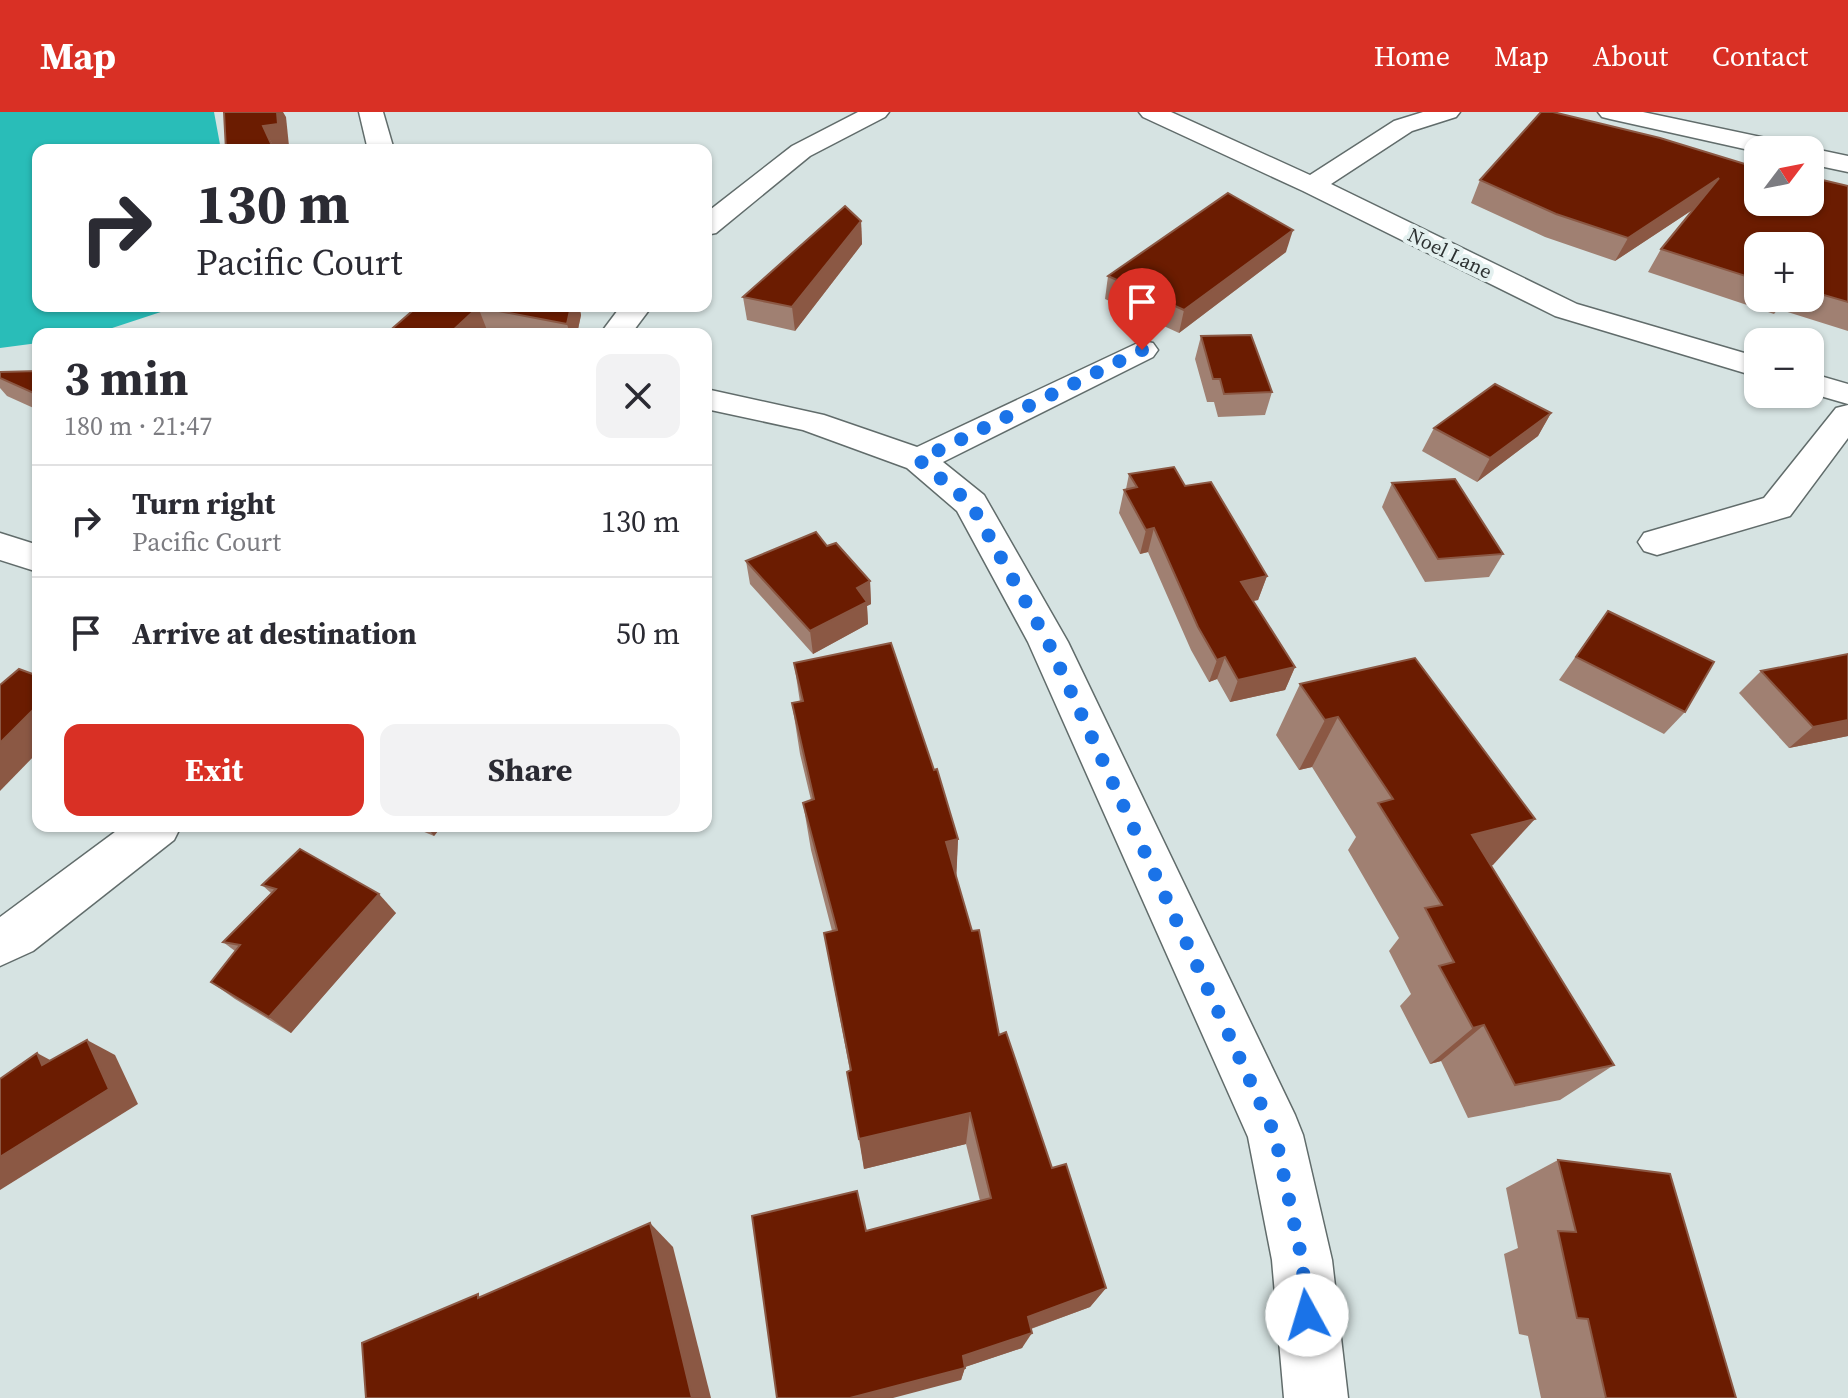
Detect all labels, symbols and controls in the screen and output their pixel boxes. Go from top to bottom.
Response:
text: Map [40,30,116,82]
text: Home [1374,37,1450,75]
text: Map [1494,37,1549,75]
text: About [1593,37,1668,75]
text: Contact [1712,37,1808,75]
north arrow [1744,136,1824,216]
map controls [1744,136,1824,408]
text: 130 m [196,165,350,242]
icon: right [64,176,168,280]
street label: Noel Lane [1403,221,1497,285]
button: + [1744,232,1824,312]
text: Pacific Court [196,238,402,287]
pin [1108,268,1176,350]
icon: arrive [1120,280,1164,324]
button: − [1744,328,1824,408]
text: 3 min [64,345,189,411]
button: close [596,354,680,438]
text: 180 m · 21:47 [64,408,212,444]
text: Turn right [132,483,275,524]
icon: right [64,499,108,543]
text: 130 m [601,501,680,542]
text: Pacific Court [132,524,281,560]
icon: arrive [64,611,108,655]
text: Arrive at destination [132,613,417,654]
text: 50 m [616,613,680,654]
button: Exit [64,724,364,816]
button: Share [380,724,680,816]
position arrow [1265,1273,1349,1357]

